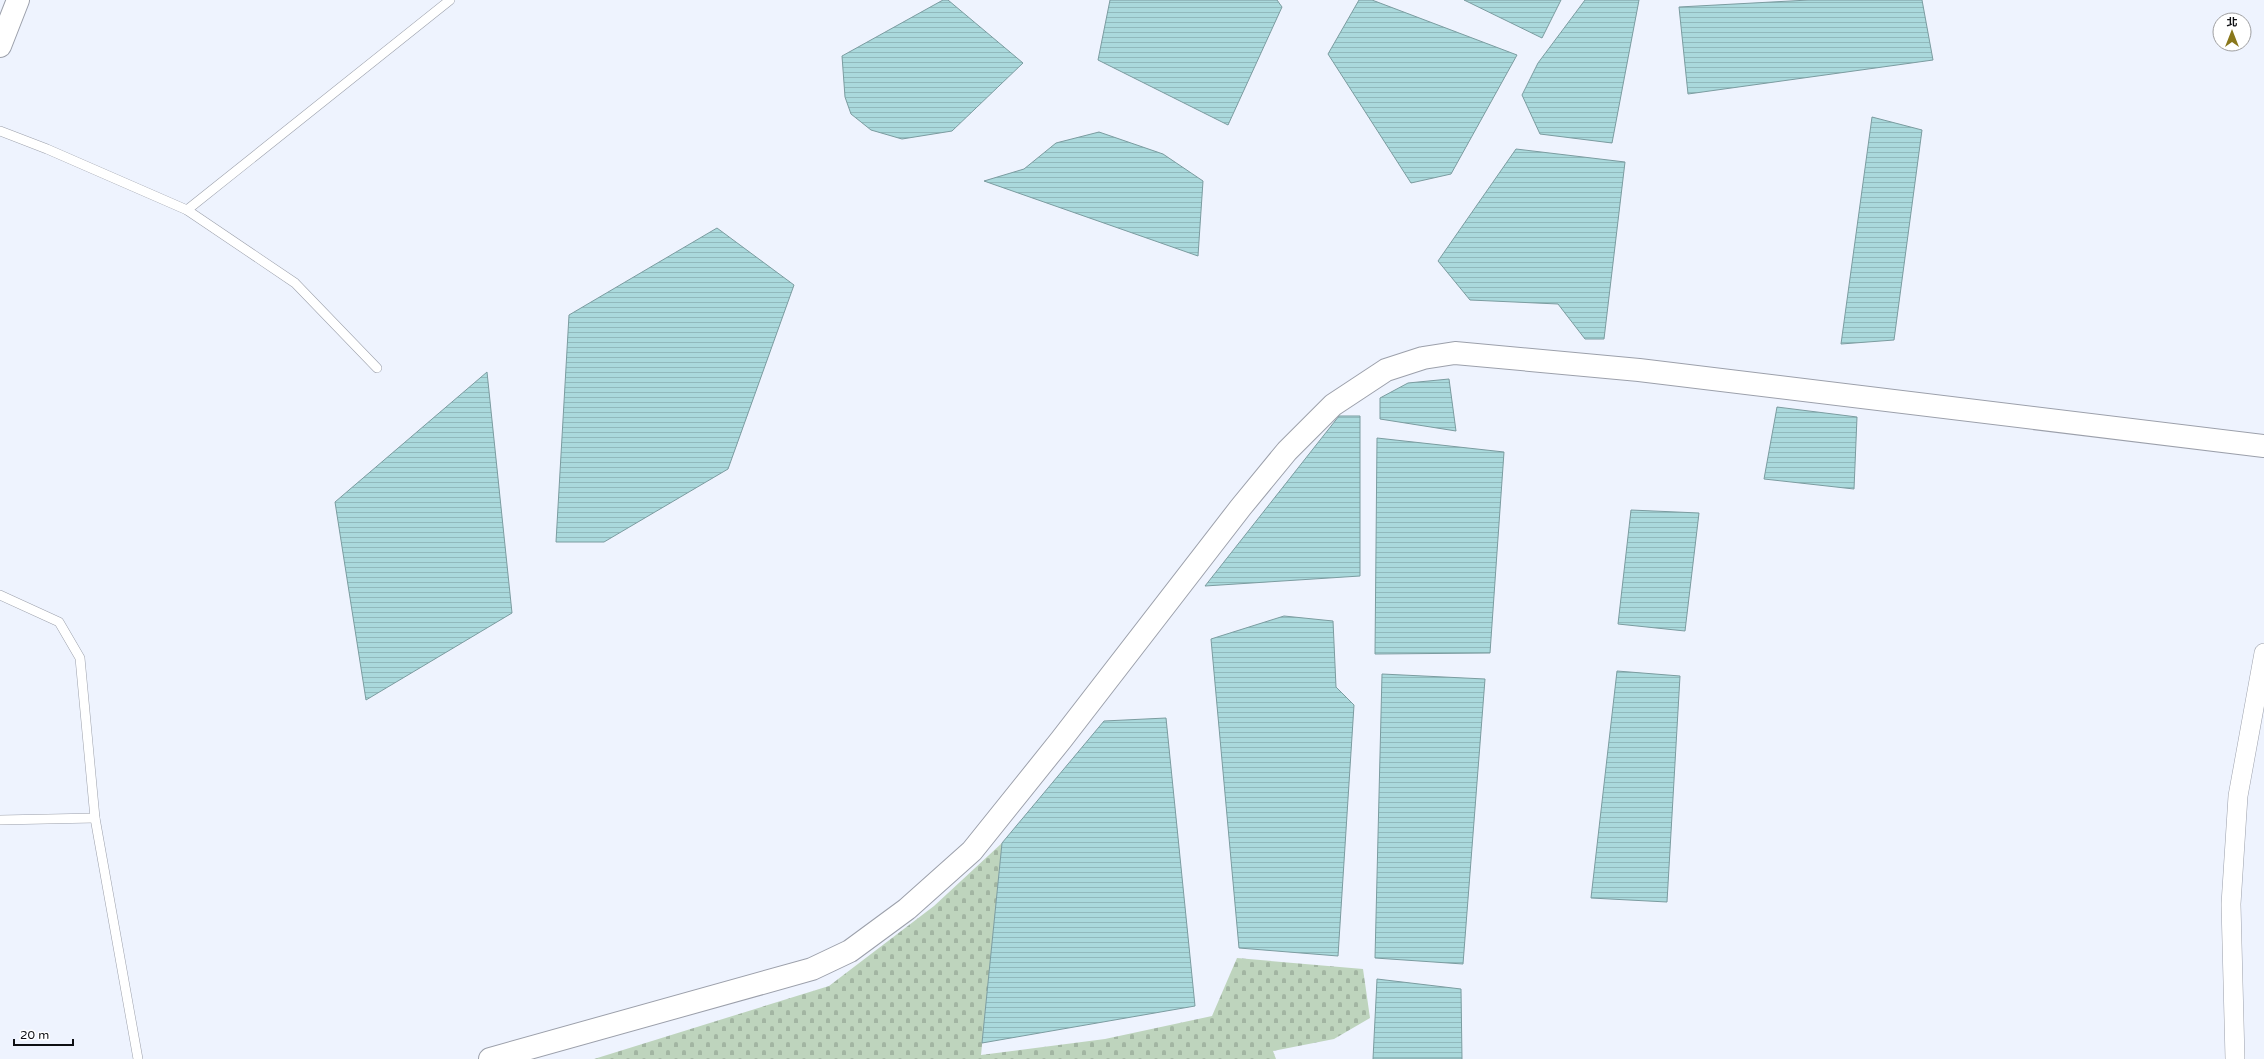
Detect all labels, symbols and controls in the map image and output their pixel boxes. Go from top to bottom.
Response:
north arrow [2212,12,2252,52]
text: 北 [2227,16,2238,29]
scale bar [14,1021,73,1047]
text: 20 m [20,1028,49,1042]

